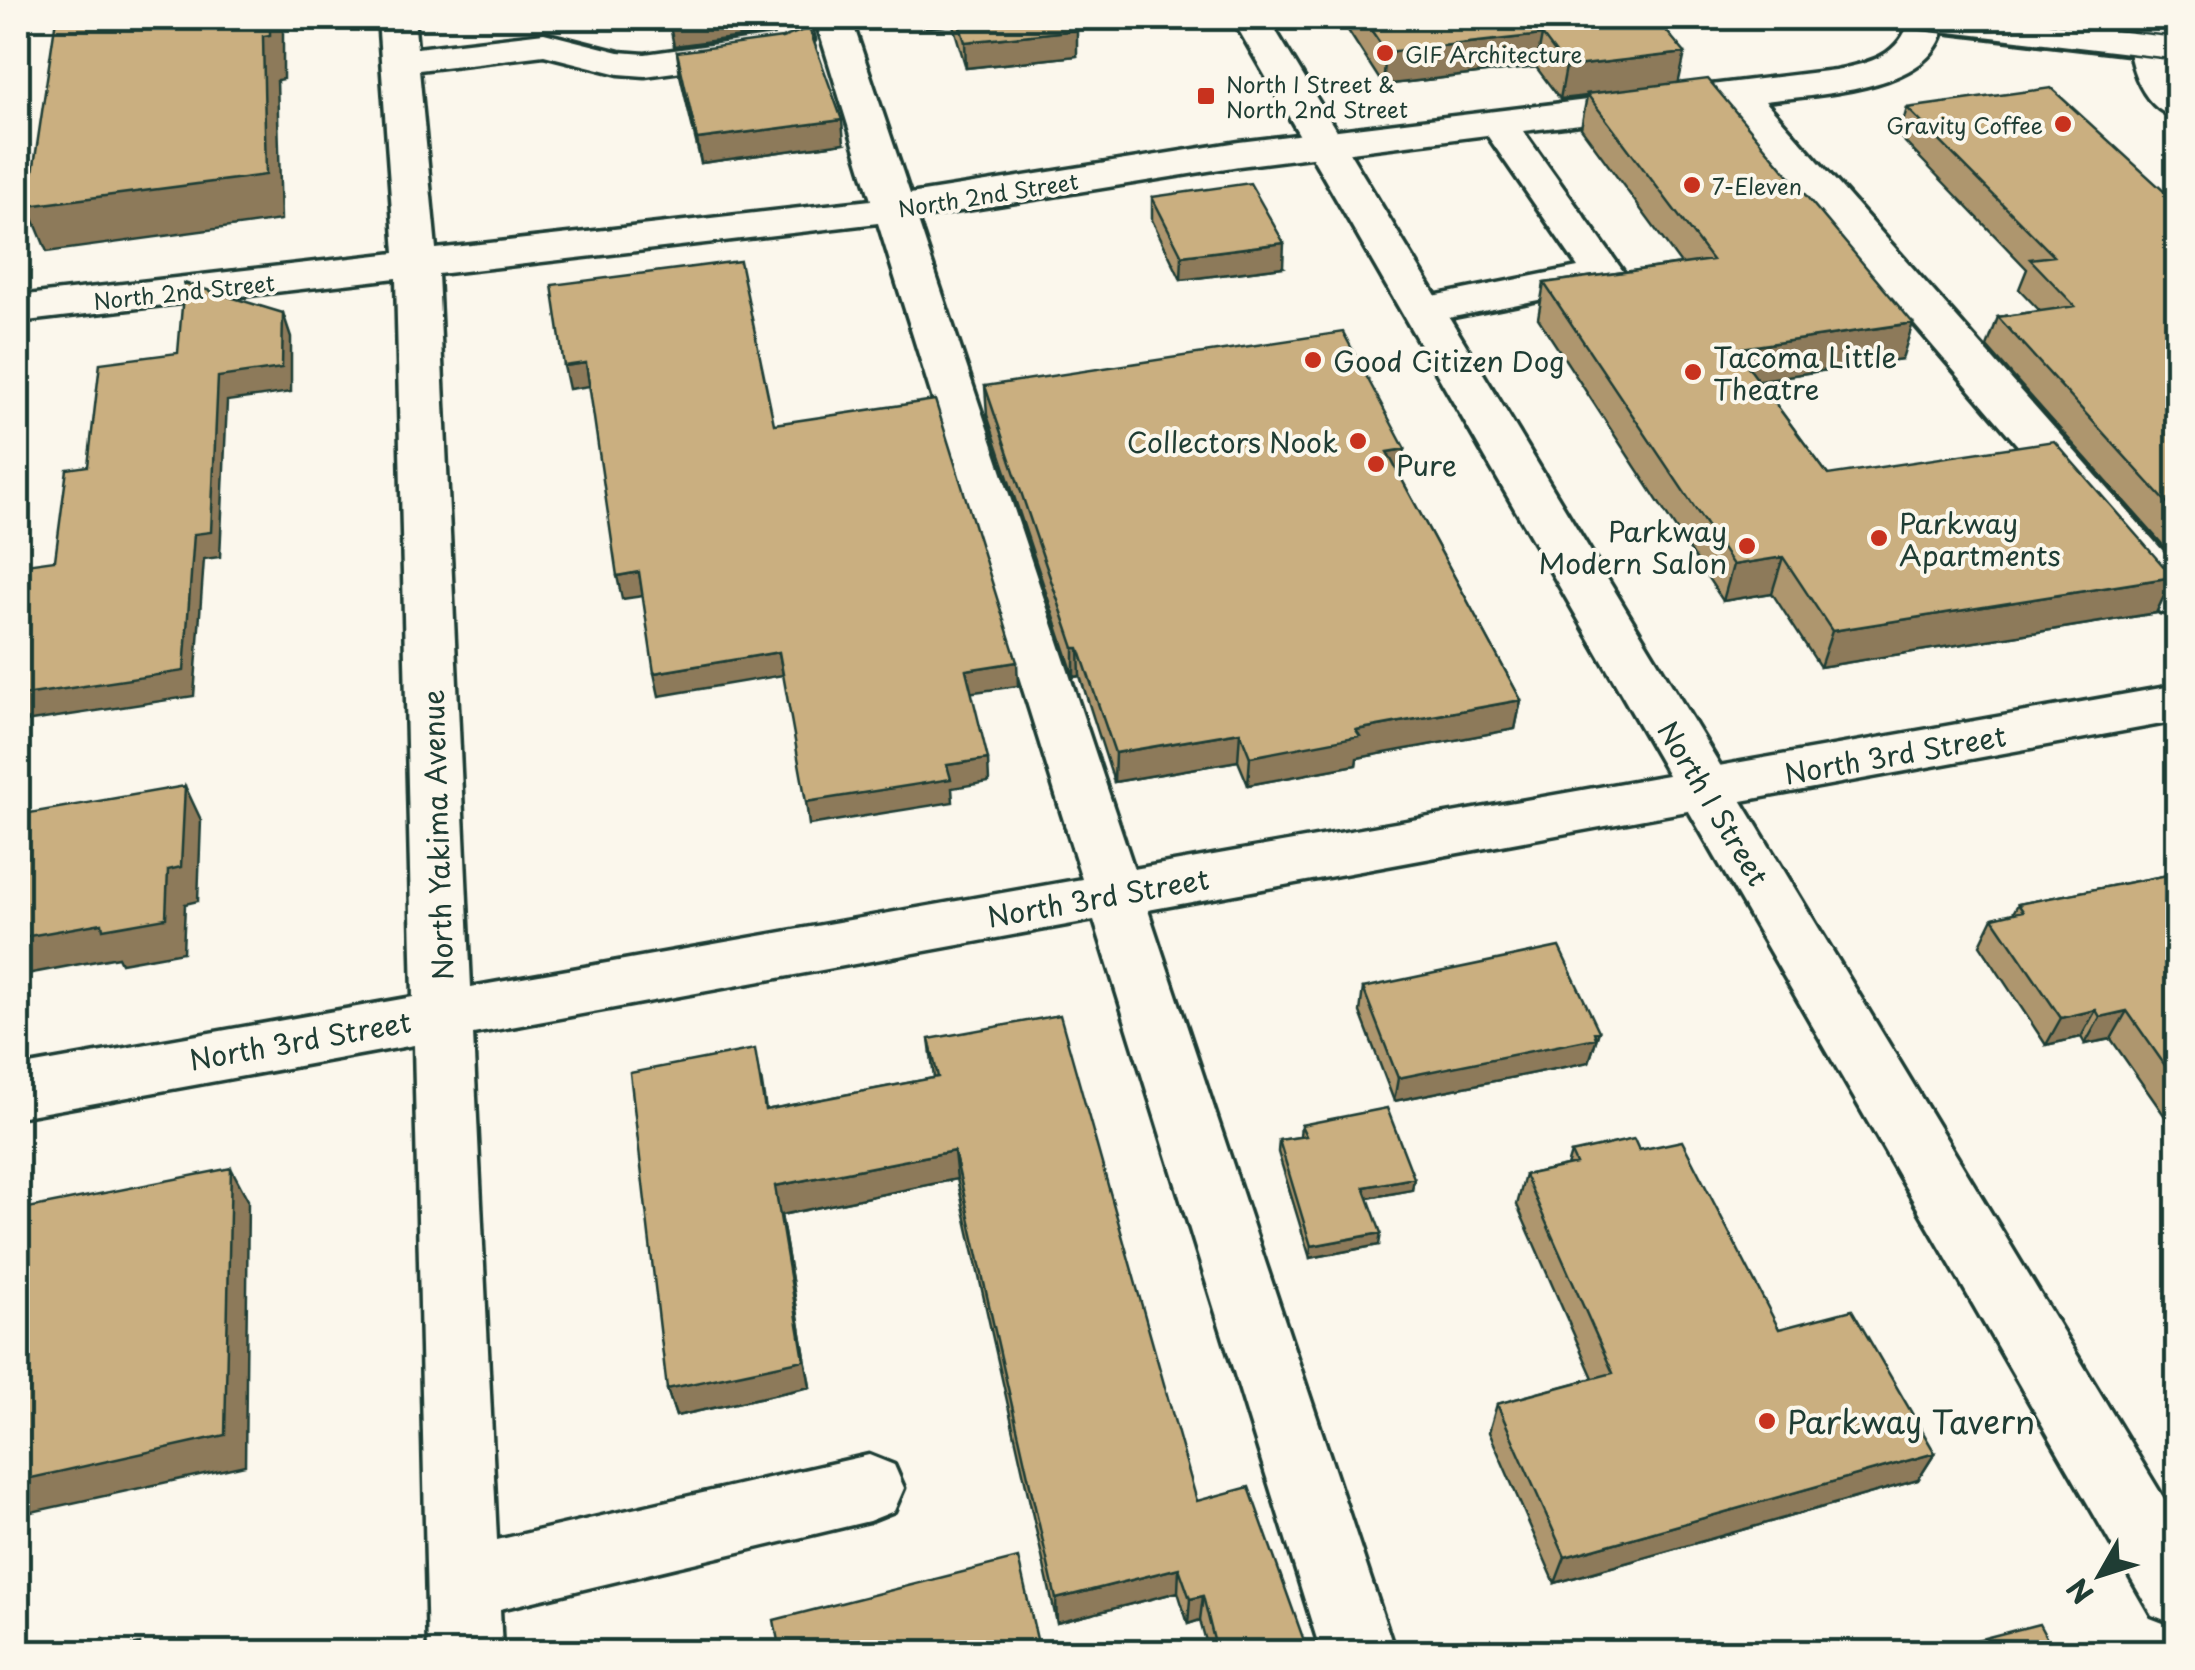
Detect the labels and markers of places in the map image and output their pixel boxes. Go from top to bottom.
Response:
place label: GIF Architecture [1405,37,1583,70]
marker: GIF Architecture [1374,42,1396,64]
place label: North I Street & North 2nd Street [1226,67,1408,125]
marker: North I Street & North 2nd Street [1195,85,1217,107]
place label: Gravity Coffee [1886,108,2043,141]
marker: Gravity Coffee [2052,113,2074,135]
place label: 7-Eleven [1712,169,1802,202]
marker: 7-Eleven [1681,174,1703,196]
place label: Tacoma Little Theatre [1713,335,1897,410]
place label: Good Citizen Dog [1333,339,1565,382]
marker: Good Citizen Dog [1302,349,1324,371]
marker: Tacoma Little Theatre [1682,361,1704,383]
place label: Collectors Nook [1127,420,1338,463]
marker: Collectors Nook [1347,430,1369,452]
place label: Pure [1396,443,1457,486]
marker: Pure [1365,453,1387,475]
place label: Parkway Apartments [1899,501,2061,576]
place label: Parkway Modern Salon [1539,509,1727,584]
marker: Parkway Apartments [1868,527,1890,549]
marker: Parkway Modern Salon [1736,535,1758,557]
place label: Parkway Tavern [1787,1397,2035,1445]
marker: Parkway Tavern [1756,1410,1778,1432]

